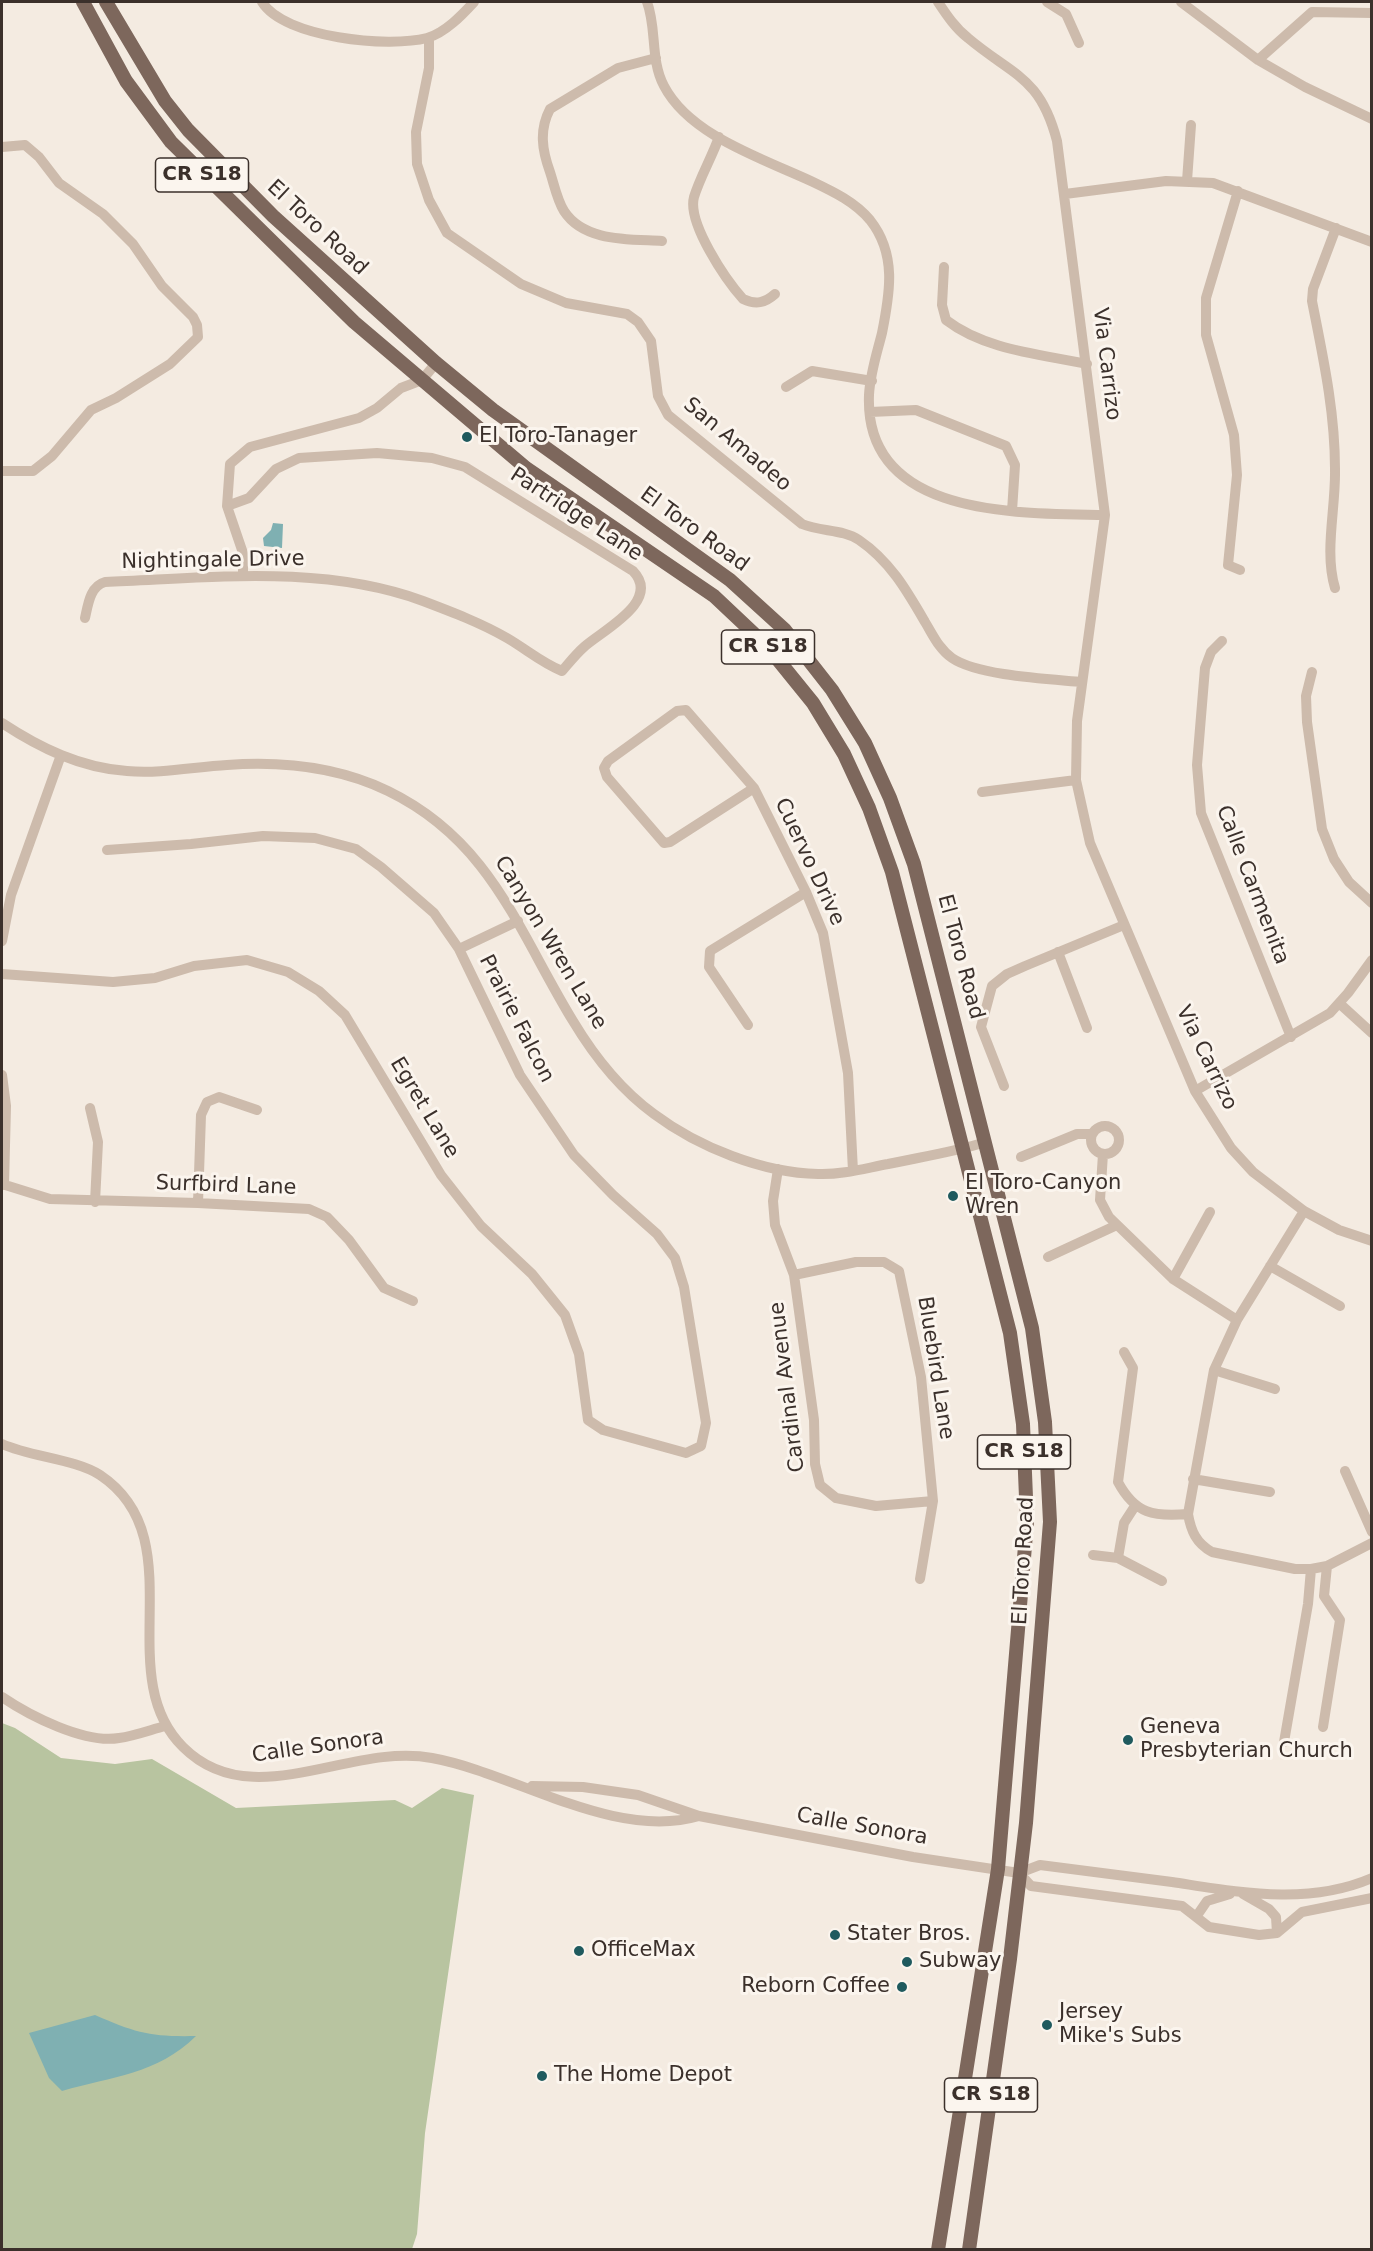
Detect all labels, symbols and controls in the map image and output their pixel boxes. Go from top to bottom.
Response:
road number: CR S18 [156,158,248,192]
street label: El Toro Road [261,175,373,281]
street label: Via Carrizo [1087,306,1125,422]
street label: San Amadeo [678,393,796,497]
place label: El Toro-Tanager [479,424,637,450]
marker: El Toro-Tanager [460,430,474,444]
street label: Partridge Lane [505,463,647,567]
street label: El Toro Road [635,482,753,578]
street label: Nightingale Drive [121,547,305,575]
road number: CR S18 [722,630,814,664]
street label: Cuervo Drive [769,794,849,930]
street label: Calle Carmenita [1210,802,1294,968]
street label: Canyon Wren Lane [488,852,612,1034]
street label: El Toro Road [931,892,989,1022]
street label: Prairie Falcon [473,951,559,1087]
street label: Via Carrizo [1170,1002,1242,1114]
street label: Egret Lane [384,1053,464,1163]
street label: Surfbird Lane [155,1171,297,1201]
place label: El Toro-Canyon Wren [965,1171,1121,1221]
marker: El Toro-Canyon Wren [946,1189,960,1203]
street label: Bluebird Lane [911,1295,959,1441]
street label: Cardinal Avenue [765,1300,811,1474]
road number: CR S18 [978,1435,1070,1469]
street label: El Toro Road [1008,1496,1040,1626]
place label: Geneva Presbyterian Church [1140,1715,1353,1765]
street label: Calle Sonora [251,1725,385,1769]
marker: Geneva Presbyterian Church [1121,1733,1135,1747]
street label: Calle Sonora [795,1803,929,1851]
place label: Stater Bros. [847,1922,971,1948]
marker: Stater Bros. [828,1928,842,1942]
place label: OfficeMax [591,1938,696,1964]
marker: OfficeMax [572,1944,586,1958]
place label: Subway [919,1949,1001,1975]
marker: Subway [900,1955,914,1969]
place label: Reborn Coffee [741,1974,890,2000]
marker: Reborn Coffee [895,1980,909,1994]
place label: Jersey Mike's Subs [1059,2000,1182,2050]
marker: Jersey Mike's Subs [1040,2018,1054,2032]
place label: The Home Depot [554,2063,732,2089]
marker: The Home Depot [535,2069,549,2083]
road number: CR S18 [944,2078,1038,2112]

